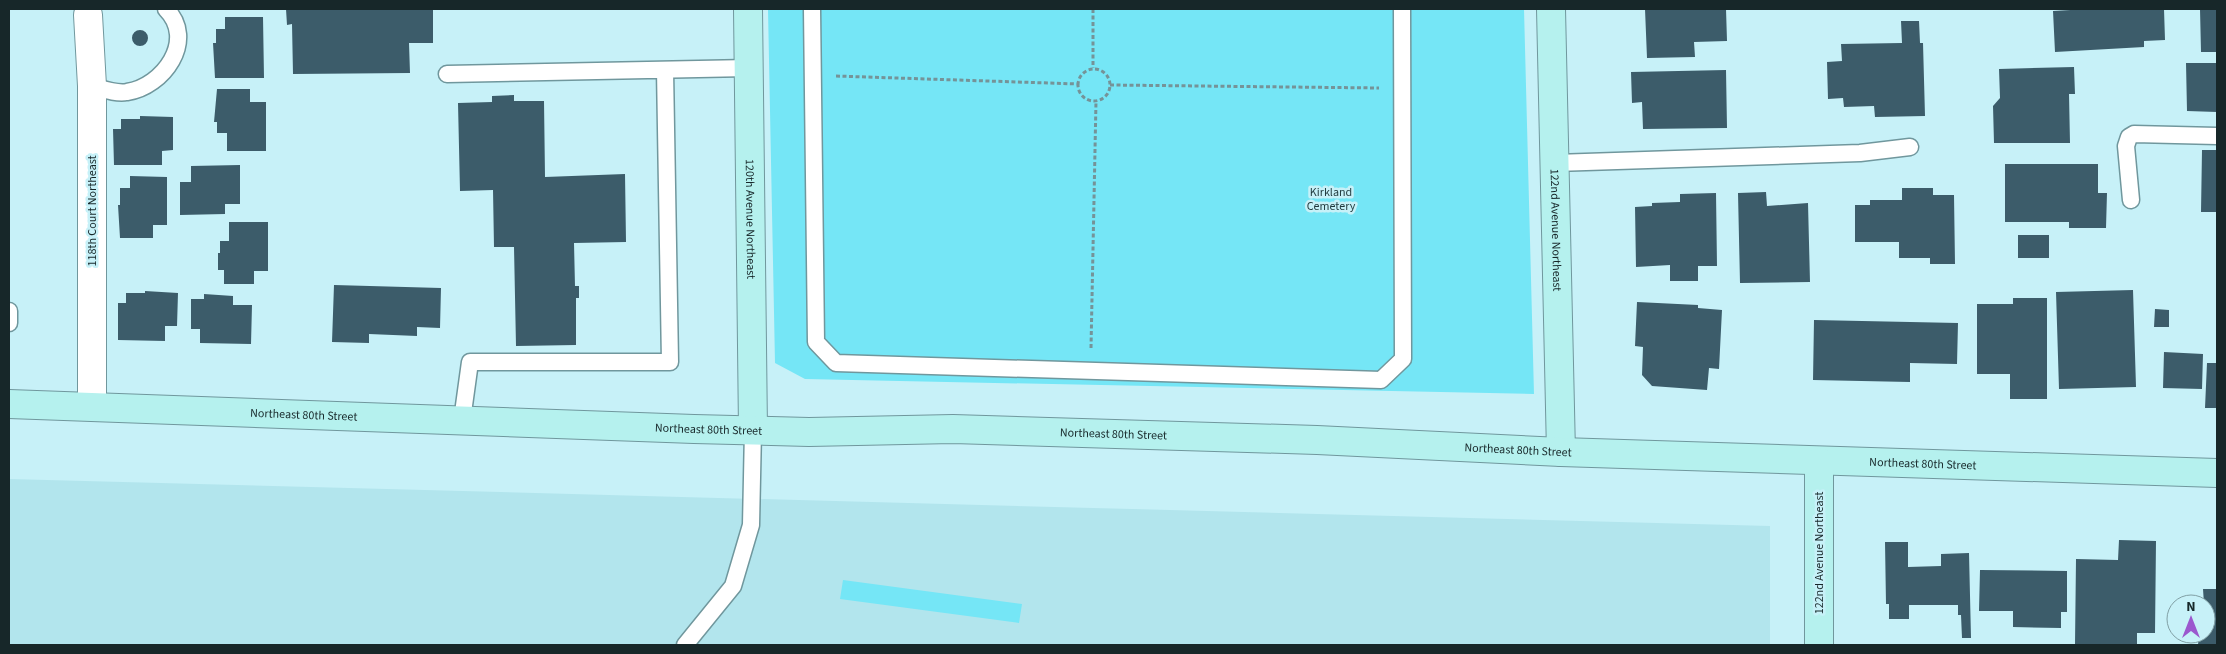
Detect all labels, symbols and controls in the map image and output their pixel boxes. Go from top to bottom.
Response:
street label: 118th Court Northeast [84,155,101,267]
street label: 120th Avenue Northeast [741,159,760,279]
street label: 122nd Avenue Northeast [1546,168,1566,291]
park label: Kirkland Cemetery [1307,184,1356,215]
street label: Northeast 80th Street [250,404,358,425]
street label: Northeast 80th Street [655,419,762,439]
street label: Northeast 80th Street [1060,424,1167,444]
street label: Northeast 80th Street [1464,439,1572,461]
street label: Northeast 80th Street [1869,453,1977,474]
street label: 122nd Avenue Northeast [1811,492,1828,614]
north arrow [2166,594,2216,644]
text: N [2186,597,2196,617]

